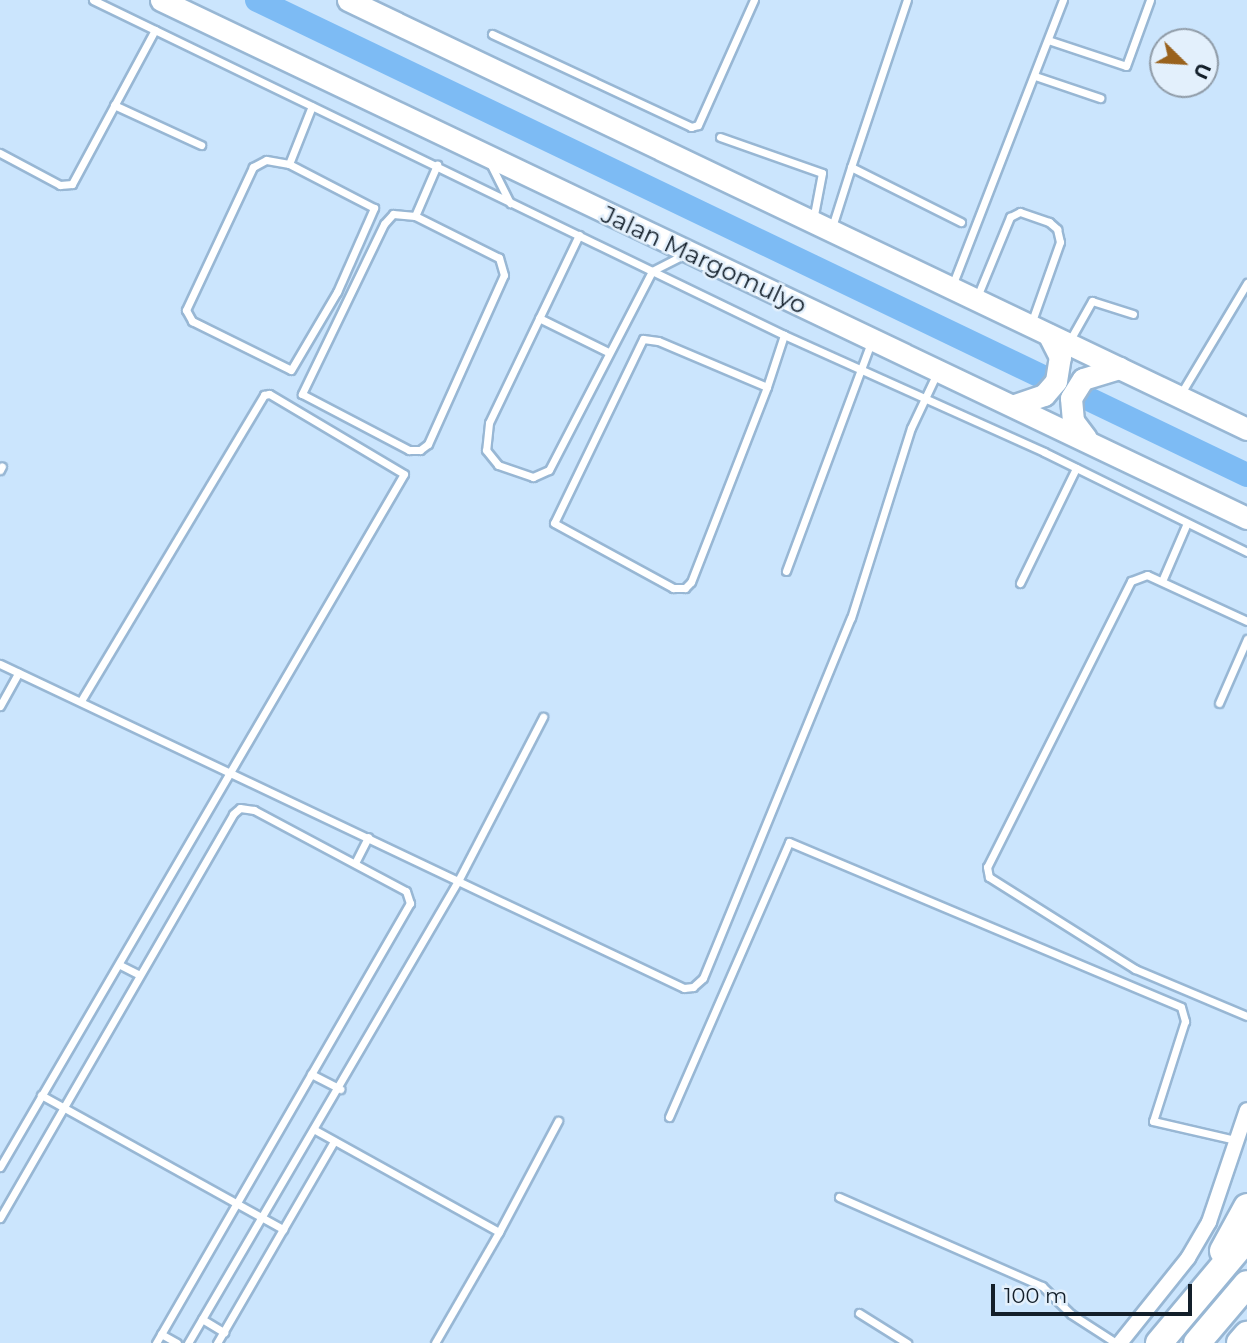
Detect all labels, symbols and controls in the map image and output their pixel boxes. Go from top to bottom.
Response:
north arrow [1149,28,1219,98]
text: U [1188,59,1215,82]
street label: Jalan Margomulyo [597,200,811,320]
scale bar [995,1270,1196,1314]
text: 100 m [1004,1283,1067,1308]

